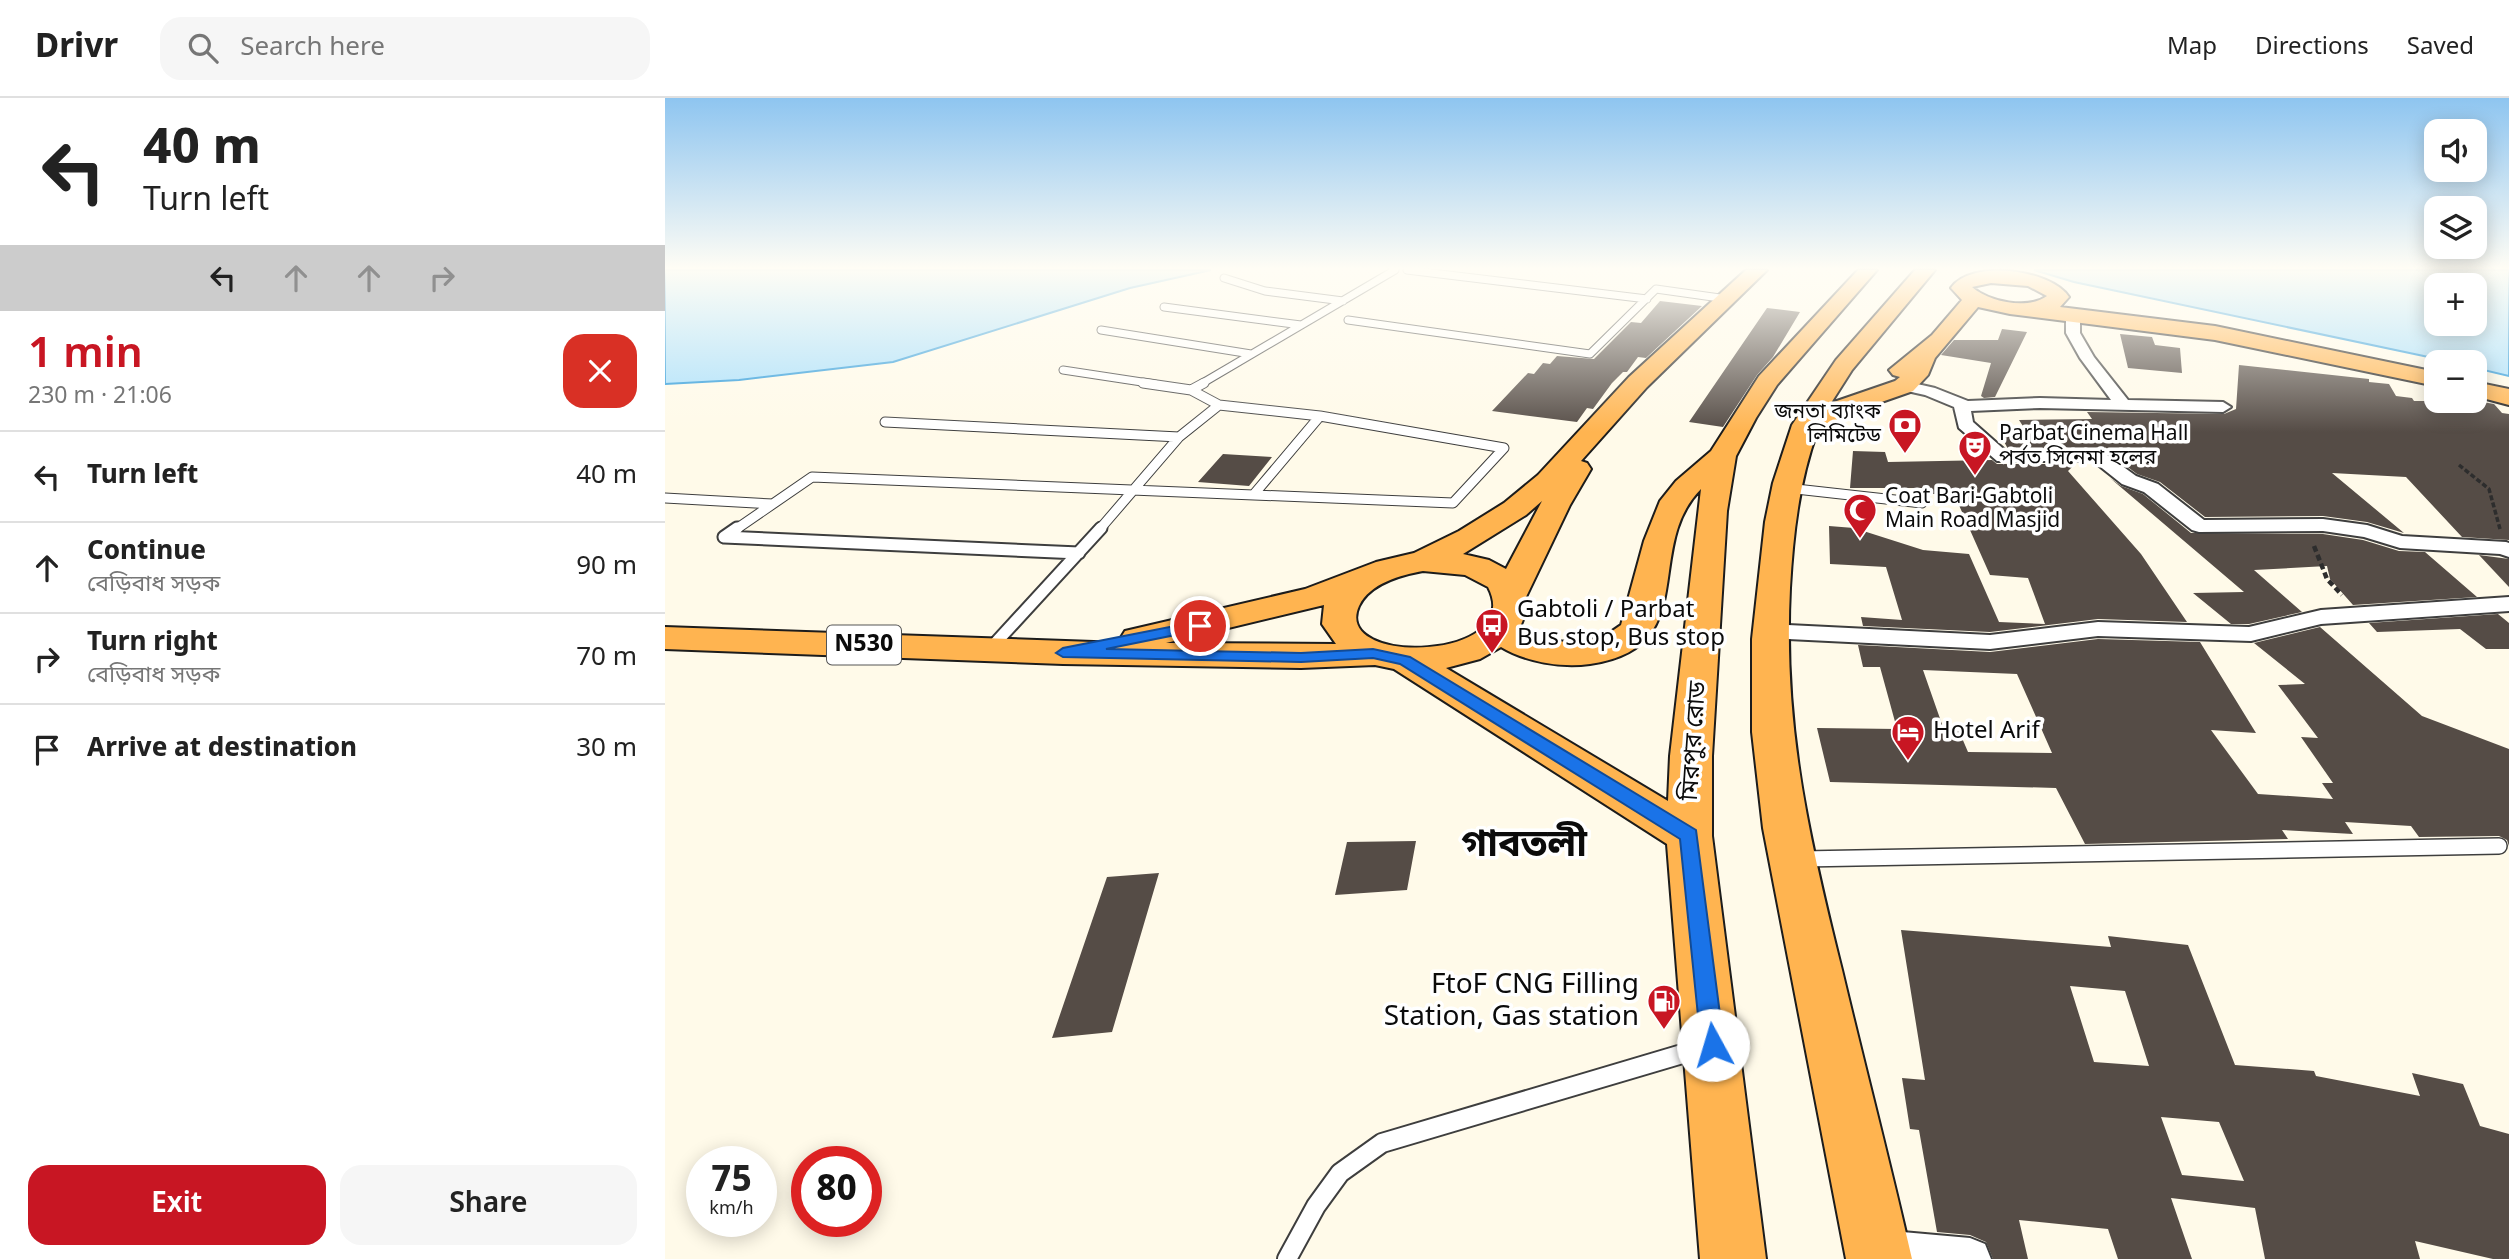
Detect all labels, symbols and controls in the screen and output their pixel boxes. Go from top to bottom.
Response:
search box [160,17,650,80]
text: Drivr [35,27,118,70]
icon: search [184,29,222,67]
text: Search here [240,31,385,66]
text: Map [2167,32,2217,64]
text: Directions [2255,32,2369,64]
text: Saved [2407,32,2474,64]
text: 40 m [143,118,261,183]
map controls [2424,119,2487,413]
button: sound [2424,119,2487,182]
icon: left [28,126,119,217]
text: Turn left [143,181,269,223]
button: layers [2424,196,2487,259]
icon: left [204,259,242,297]
icon: ahead [277,259,315,297]
icon: ahead [350,259,388,297]
icon: right [423,259,461,297]
button: + [2424,273,2487,336]
text: 1 min [28,328,143,384]
button: close [563,334,637,408]
button: − [2424,350,2487,413]
text: 230 m · 21:06 [28,382,172,412]
place label: জনতা ব্যাংক লিমিটেড [1773,399,1882,451]
bank icon: জনতা ব্যাংক লিমিটেড [1886,406,1924,455]
place label: Parbat Cinema Hall পর্বত সিনেমা হলের [1999,421,2188,473]
theatre icon: Parbat Cinema Hall পর্বত সিনেমা হলের [1956,428,1994,477]
icon: left [28,458,66,496]
text: Turn left [87,459,198,494]
text: 40 m [576,459,637,494]
place label: Coat Bari-Gabtoli Main Road Masjid [1885,484,2060,536]
mosque icon: Coat Bari-Gabtoli Main Road Masjid [1841,491,1879,540]
text: Continue [87,535,206,570]
icon: ahead [28,549,66,587]
text: 90 m [576,550,637,585]
text: বেড়িবাধ সড়ক [87,570,220,600]
place label: Gabtoli / Parbat Bus stop, Bus stop [1517,595,1725,655]
pin [1170,596,1230,656]
bus stop icon: Gabtoli / Parbat Bus stop, Bus stop [1473,606,1511,655]
icon: arrive [1181,607,1219,645]
road number: N530 [827,625,901,664]
text: Turn right [87,626,218,661]
icon: right [28,640,66,678]
text: 70 m [576,641,637,676]
text: বেড়িবাধ সড়ক [87,661,220,691]
street label: মিরপুর রোড [1675,679,1715,803]
hotel icon: Hotel Arif [1889,713,1927,762]
place label: Hotel Arif [1933,716,2041,748]
icon: arrive [28,731,66,769]
text: Arrive at destination [87,732,357,767]
text: 30 m [576,732,637,767]
district label: গাবতলী [1461,821,1588,872]
place label: FtoF CNG Filling Station, Gas station [1384,967,1639,1036]
fuel station icon: FtoF CNG Filling Station, Gas station [1645,982,1683,1031]
position arrow [1676,1008,1750,1082]
speed limit sign: 80 [791,1146,882,1237]
text: 75 [711,1159,752,1205]
button: Exit [28,1165,326,1245]
button: Share [340,1165,637,1245]
text: km/h [709,1197,754,1221]

